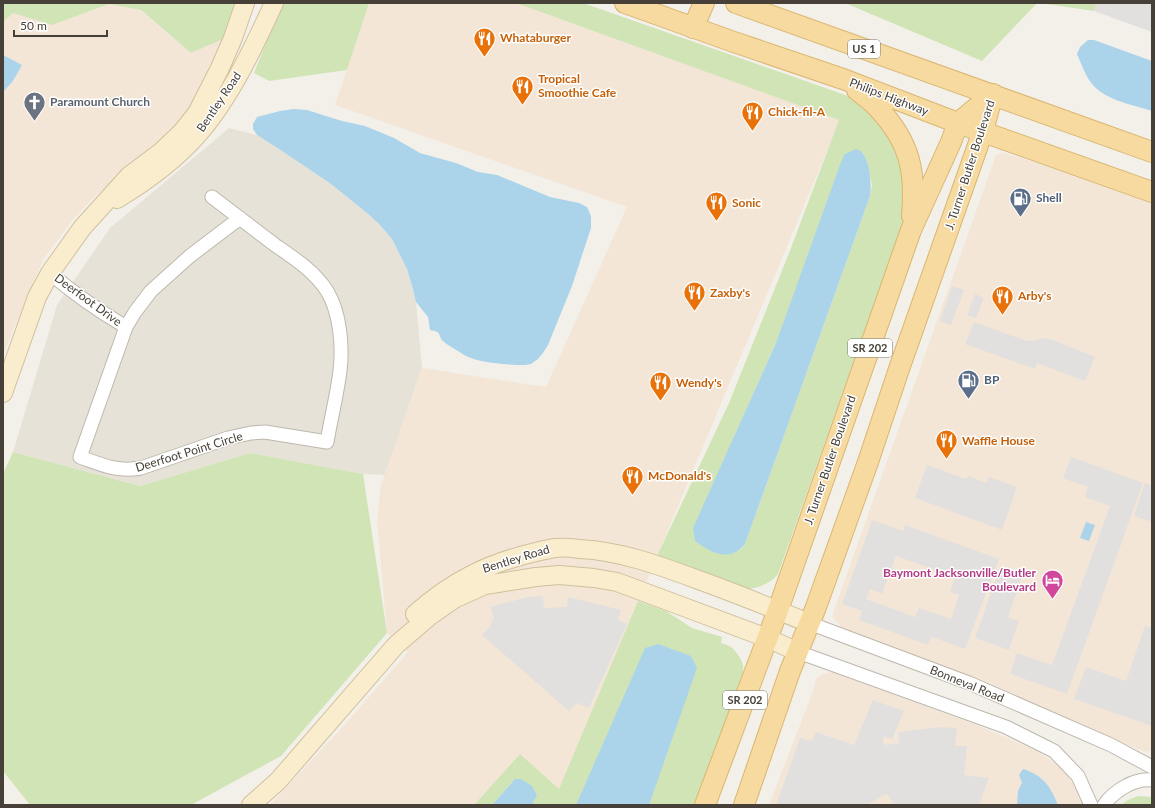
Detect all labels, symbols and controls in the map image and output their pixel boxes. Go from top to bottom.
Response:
scale bar [14,12,107,38]
text: 50 m [20,18,47,33]
restaurant icon: Whataburger [471,25,497,58]
place label: Whataburger [500,30,571,45]
road number: US 1 [848,40,880,58]
street label: Bentley Road [193,69,244,135]
place label: Tropical Smoothie Cafe [538,71,617,100]
restaurant icon: Tropical Smoothie Cafe [510,73,536,106]
street label: Philips Highway [847,75,932,119]
church icon: Paramount Church [21,89,47,122]
place label: Paramount Church [50,94,150,109]
street label: J. Turner Butler Boulevard [941,98,998,232]
restaurant icon: Chick-fil-A [739,99,765,132]
place label: Chick-fil-A [768,104,826,119]
fuel station icon: Shell [1007,185,1033,218]
restaurant icon: Sonic [704,190,730,223]
place label: Shell [1036,190,1062,205]
place label: Sonic [732,195,761,210]
street label: Deerfoot Drive [52,270,125,329]
restaurant icon: Zaxby's [681,280,707,313]
restaurant icon: Arby's [990,283,1016,316]
place label: Zaxby's [710,285,750,300]
place label: Arby's [1017,288,1051,303]
road number: SR 202 [848,339,892,357]
fuel station icon: BP [955,367,981,400]
restaurant icon: Wendy's [648,370,674,403]
place label: BP [984,372,1000,387]
place label: Wendy's [676,375,722,390]
street label: J. Turner Butler Boulevard [800,393,859,526]
street label: Deerfoot Point Circle [133,428,244,475]
restaurant icon: Waffle House [933,428,959,461]
place label: Waffle House [962,433,1035,448]
restaurant icon: McDonald's [620,463,646,496]
place label: McDonald's [648,468,711,483]
street label: Bentley Road [480,541,551,576]
place label: Baymont Jacksonville/Butler Boulevard [883,565,1037,594]
hotel icon: Baymont Jacksonville/Butler Boulevard [1039,567,1065,600]
street label: Bonneval Road [928,662,1006,705]
road number: SR 202 [723,691,767,709]

